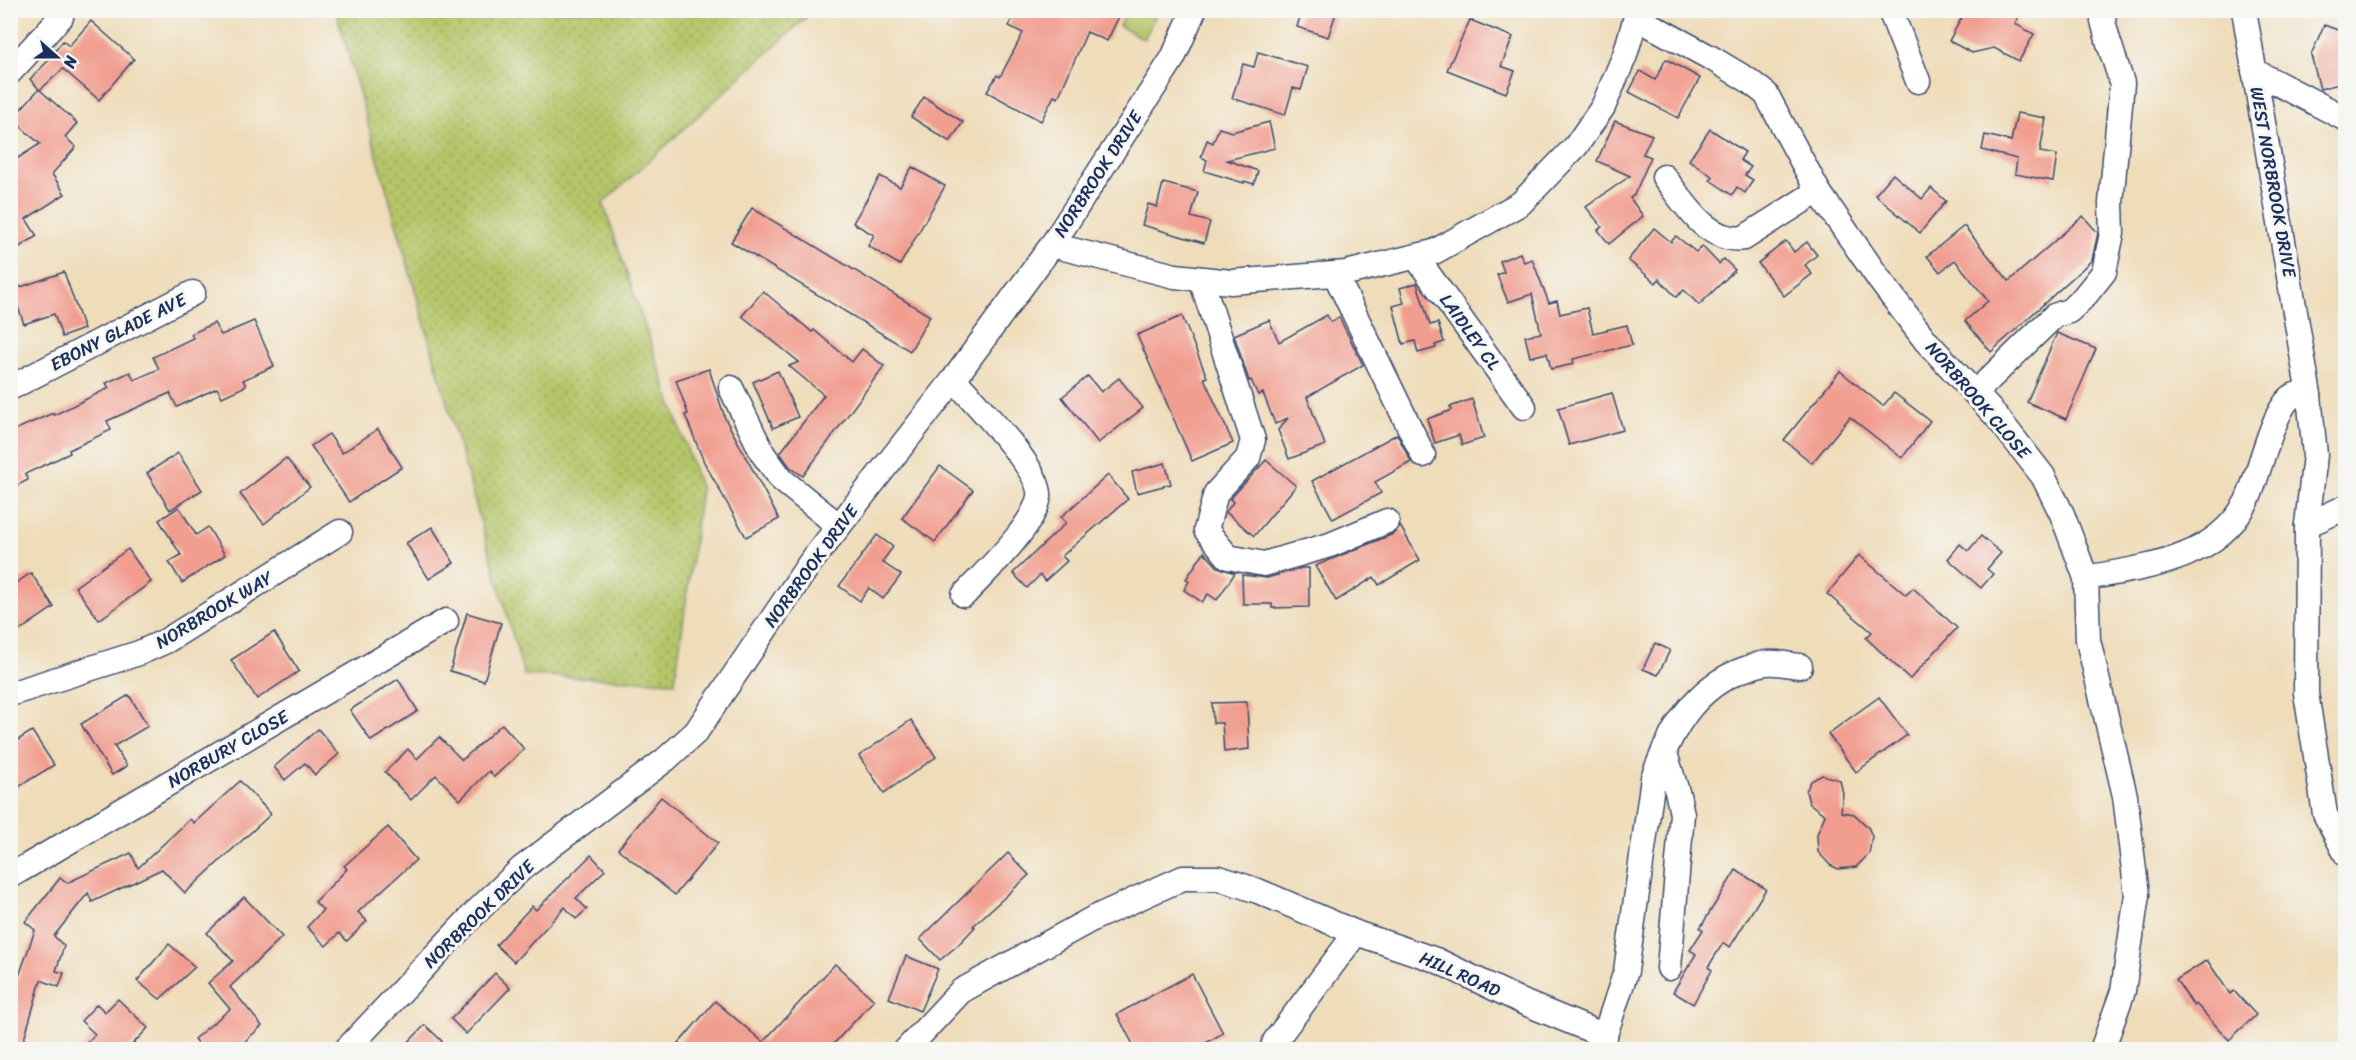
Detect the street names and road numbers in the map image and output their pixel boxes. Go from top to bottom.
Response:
street label: WEST NORBROOK DRIVE [2240,84,2306,281]
street label: NORBROOK DRIVE [1045,103,1152,244]
street label: EBONY GLADE AVE [44,283,193,380]
street label: LAIDLEY CL [1431,287,1509,378]
street label: NORBROOK CLOSE [1917,333,2039,467]
street label: NORBROOK DRIVE [755,497,867,634]
street label: NORBROOK WAY [149,562,280,658]
street label: NORBURY CLOSE [161,701,296,797]
street label: NORBROOK DRIVE [415,851,543,976]
street label: HILL ROAD [1414,942,1506,1006]

